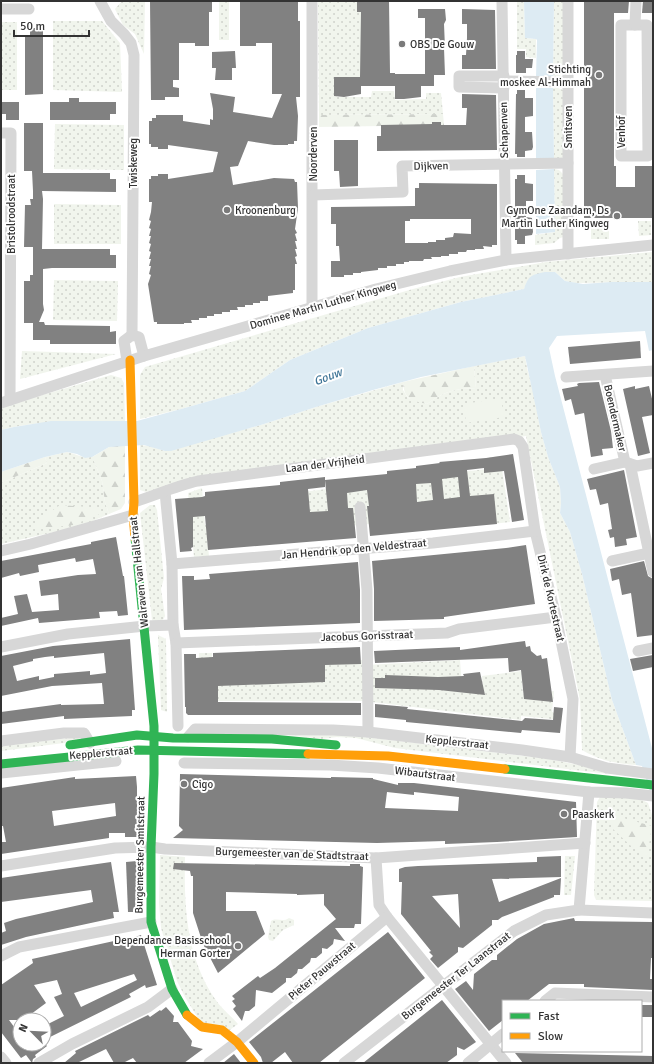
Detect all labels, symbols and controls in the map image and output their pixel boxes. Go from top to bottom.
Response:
scale bar [14,12,89,38]
text: 50 m [20,19,45,34]
place label: OBS De Gouw [410,38,474,51]
marker: OBS De Gouw [397,39,407,49]
place label: Stichting moskee Al-Himmah [500,63,591,89]
marker: Stichting moskee Al-Himmah [594,70,604,80]
street label: Schapenven [497,102,511,158]
street label: Smitsven [562,106,575,148]
street label: Venhof [615,114,628,148]
street label: Noorderven [307,127,320,181]
street label: Twiskeweg [127,138,140,188]
street label: Dijkven [413,159,449,173]
street label: Bristolroodstraat [5,174,18,254]
place label: Kroonenburg [235,204,296,217]
place label: GymOne Zaandam, Ds Martin Luther Kingweg [501,204,609,230]
marker: Kroonenburg [222,205,232,215]
marker: GymOne Zaandam, Ds Martin Luther Kingweg [612,211,622,221]
street label: Dominee Martin Luther Kingweg [248,278,398,332]
water label: Gouw [312,364,346,389]
street label: Boendermaker [601,383,629,453]
street label: Laan der Vrijheid [285,453,365,475]
street label: Walraven van Hallstraat [127,516,151,628]
street label: Jan Hendrik op den Veldestraat [281,536,427,562]
street label: Dirk de Kortestraat [535,553,567,643]
street label: Jacobus Gorisstraat [321,628,414,644]
street label: Kepplerstraat [425,732,490,752]
street label: Kepplerstraat [69,744,133,762]
street label: Wibautstraat [394,764,456,784]
place label: Cigo [192,778,213,791]
marker: Cigo [179,779,189,789]
street label: Burgemeester Smitstraat [132,796,148,914]
place label: Paaskerk [572,808,615,821]
marker: Paaskerk [559,809,569,819]
street label: Burgemeester van de Stadtstraat [215,845,369,863]
street label: Burgemeester Ter Laanstraat [399,929,513,1023]
place label: Dependance Basisschool Herman Gorter [114,934,230,960]
street label: Pieter Pauwstraat [286,939,358,1003]
marker: Dependance Basisschool Herman Gorter [233,941,243,951]
legend [502,1000,642,1052]
text: Fast [538,1009,559,1024]
north arrow [12,1012,52,1052]
text: N [16,1022,31,1034]
text: Slow [538,1029,563,1044]

